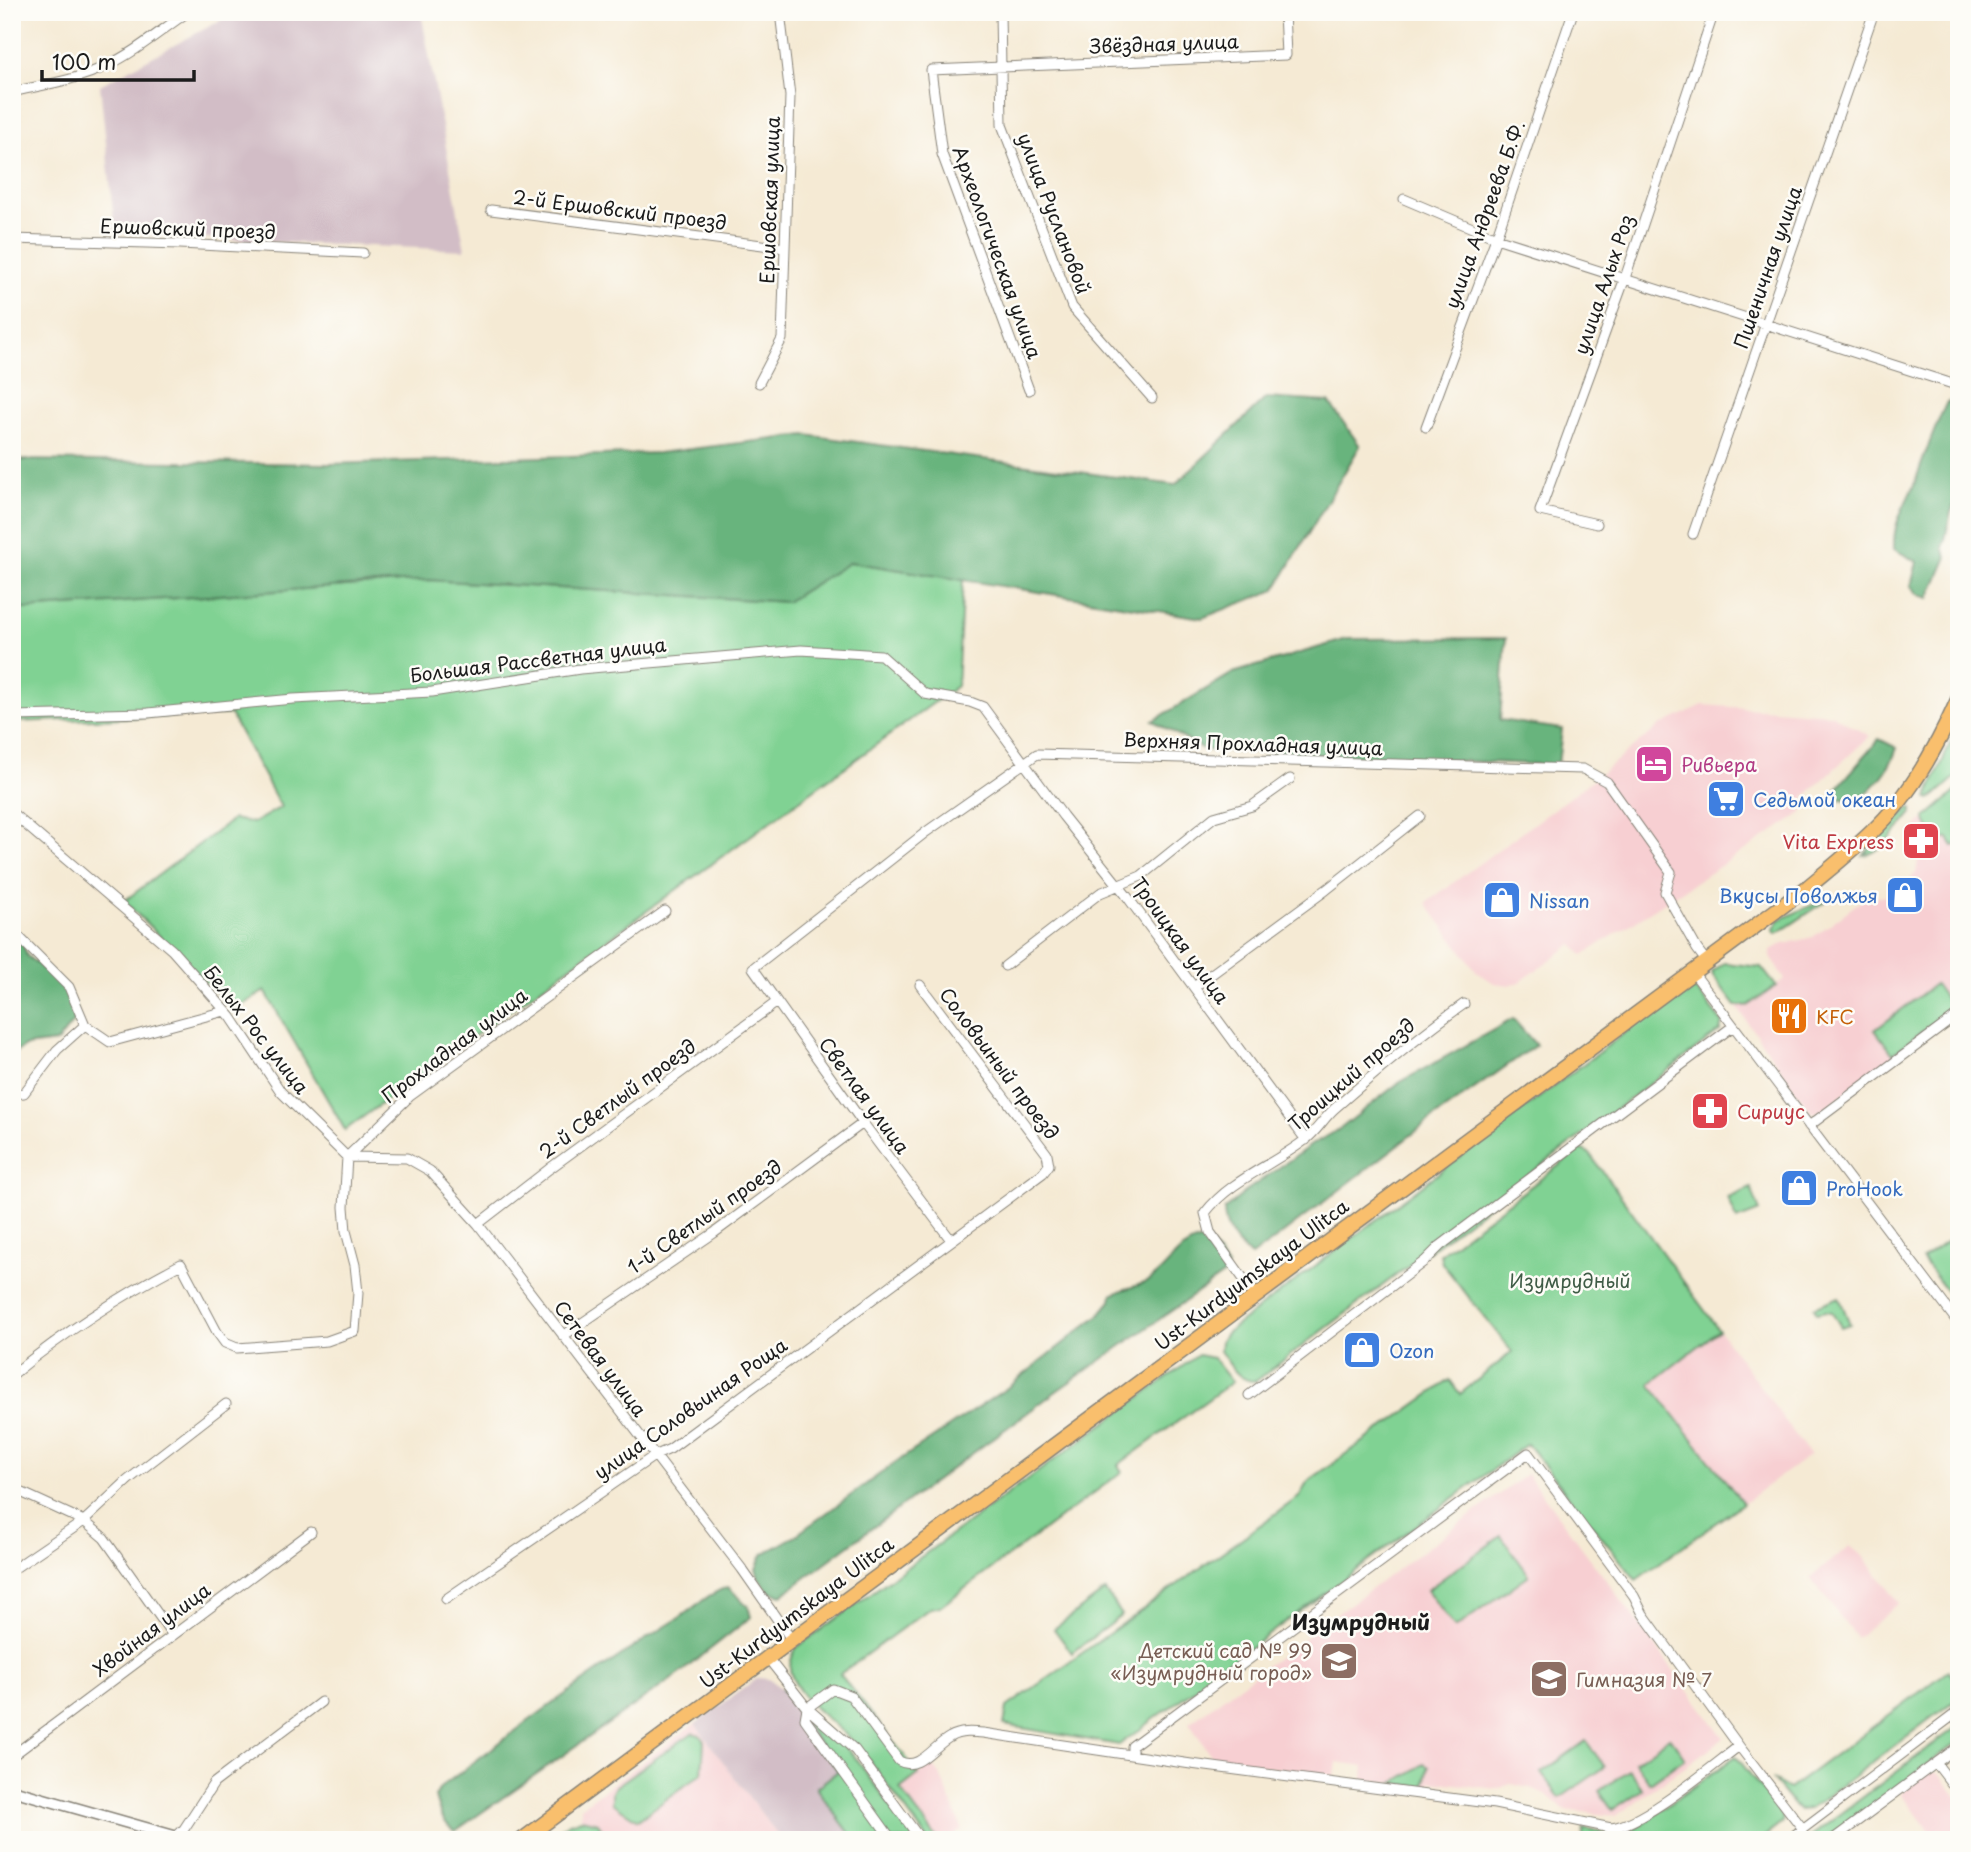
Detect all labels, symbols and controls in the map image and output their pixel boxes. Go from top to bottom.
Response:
street label: Звёздная улица [1089,26,1239,60]
scale bar [42,38,194,82]
text: 100 m [52,45,116,77]
street label: Ершовская улица [752,116,786,284]
street label: улица Андреева Б.Ф. [1437,116,1531,312]
street label: улица Руслановой [1011,128,1099,298]
street label: Археологическая улица [946,142,1050,362]
street label: 2-й Ершовский проезд [511,182,729,236]
street label: Пшеничная улица [1726,182,1808,352]
street label: улица Алых Роз [1566,210,1640,358]
street label: Ершовский проезд [100,211,276,245]
street label: Большая Рассветная улица [408,629,668,689]
street label: Верхняя Прохладная улица [1123,724,1383,762]
hotel icon: Ривьера [1633,743,1675,785]
place label: Ривьера [1681,750,1757,778]
supermarket icon: Седьмой океан [1705,778,1747,820]
place label: Седьмой океан [1753,785,1896,813]
pharmacy icon: Vita Express [1900,820,1942,862]
place label: Vita Express [1783,827,1894,855]
street label: Троицкая улица [1125,871,1237,1009]
shop icon: Вкусы Поволжья [1884,874,1926,916]
shop icon: Nissan [1481,879,1523,921]
place label: Вкусы Поволжья [1719,881,1878,909]
place label: Nissan [1529,886,1590,914]
street label: Белых Рос улица [198,959,316,1099]
street label: Прохладная улица [375,981,533,1109]
street label: Соловьиный проезд [933,981,1067,1145]
restaurant icon: KFC [1768,995,1810,1037]
place label: KFC [1816,1002,1854,1030]
street label: Троицкий проезд [1281,1011,1421,1137]
street label: 2-й Светлый проезд [533,1031,701,1165]
street label: Светлая улица [813,1031,917,1159]
pharmacy icon: Сириус [1689,1090,1731,1132]
place label: Сириус [1737,1097,1805,1125]
street label: 1-й Светлый проезд [621,1152,787,1280]
shop icon: ProHook [1778,1167,1820,1209]
place label: ProHook [1826,1174,1903,1202]
street label: Ust-Kurdyumskaya Ulitca [1148,1191,1354,1356]
park label: Изумрудный [1509,1266,1631,1294]
street label: Сетевая улица [548,1294,654,1422]
shop icon: Ozon [1341,1329,1383,1371]
street label: улица Соловьиная Роща [588,1330,792,1485]
place label: Ozon [1389,1336,1434,1364]
street label: Ust-Kurdyumskaya Ulitca [693,1529,899,1694]
street label: Хвойная улица [86,1575,216,1683]
district label: Изумрудный [1292,1605,1430,1637]
place label: Детский сад № 99 «Изумрудный город» [1110,1636,1312,1686]
school or university icon: Детский сад № 99 «Изумрудный город» [1318,1640,1360,1682]
school or university icon: Гимназия № 7 [1528,1658,1570,1700]
place label: Гимназия № 7 [1576,1665,1712,1693]

